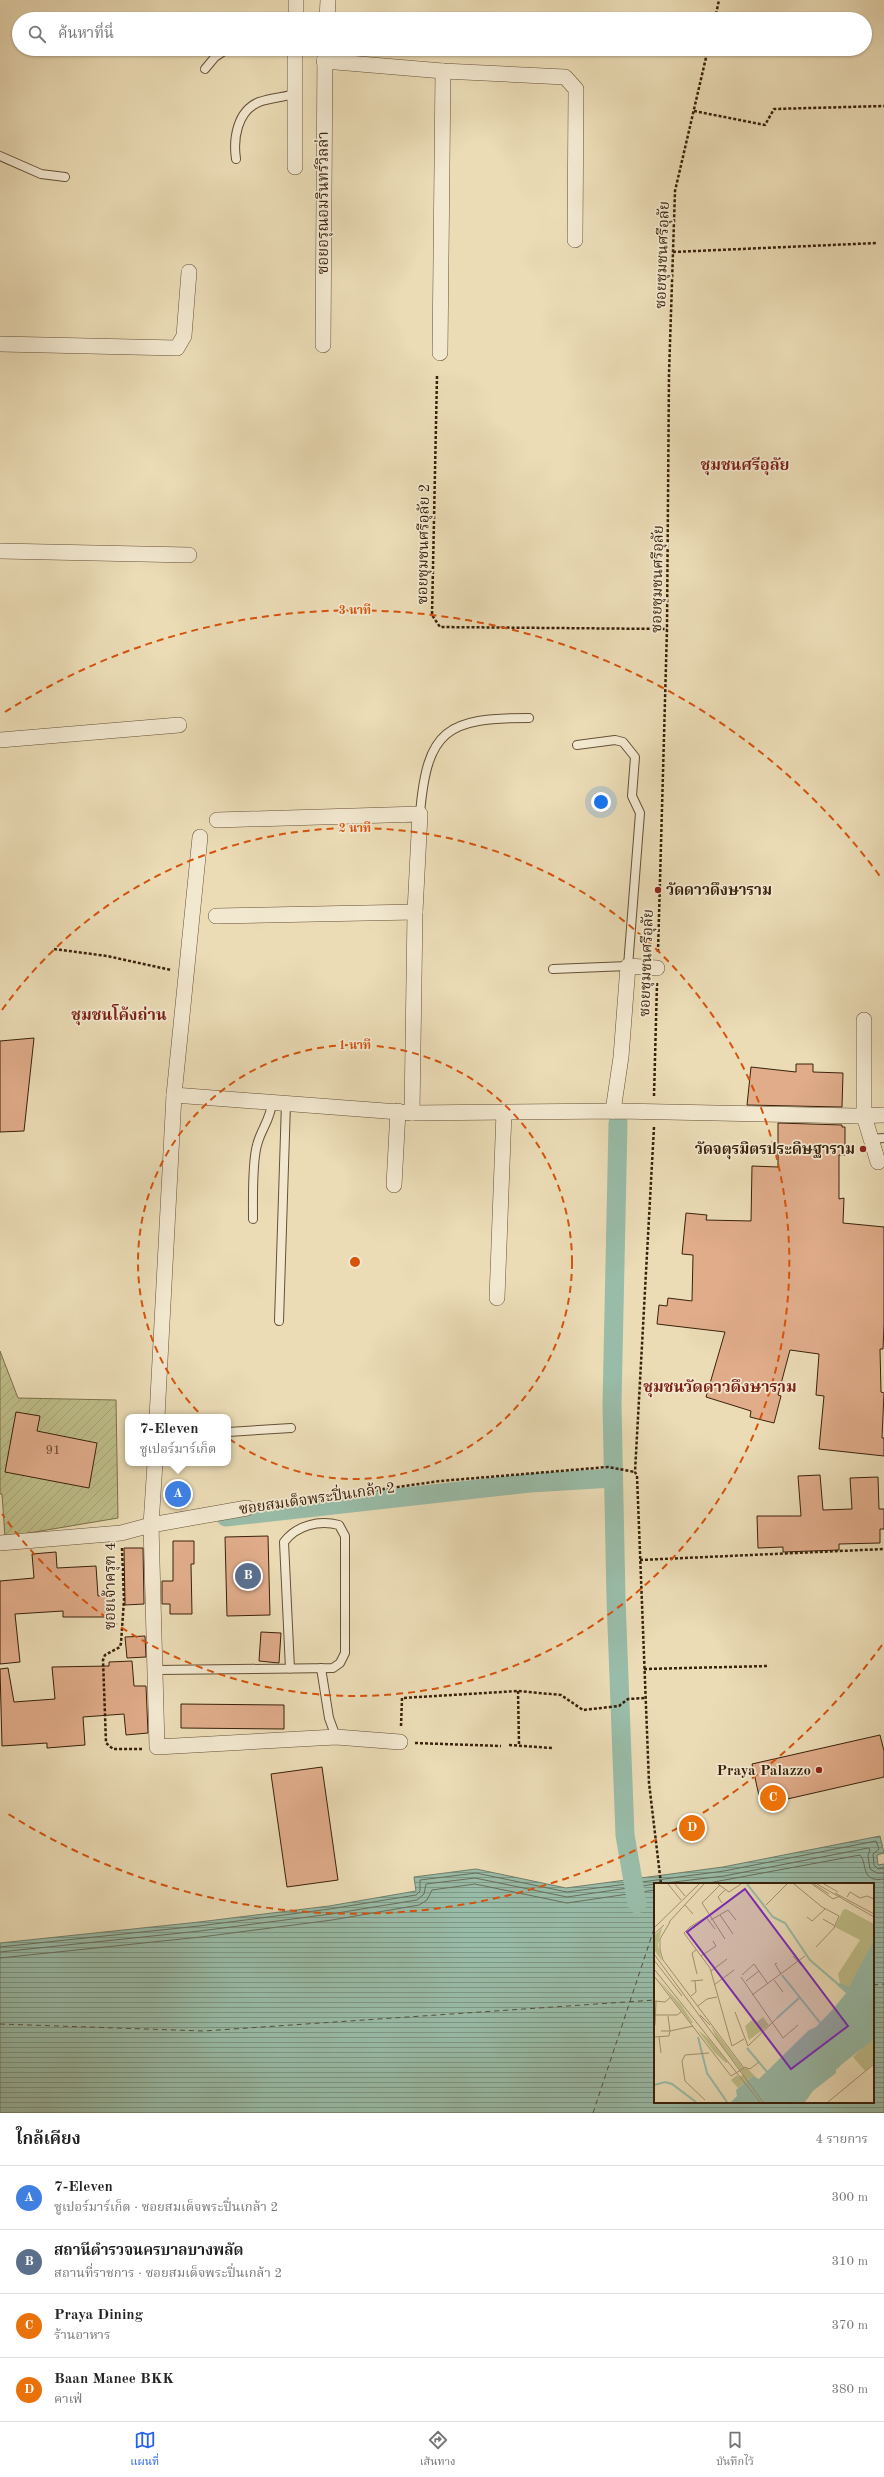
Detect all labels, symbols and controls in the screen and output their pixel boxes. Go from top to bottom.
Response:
search box [12,12,872,56]
icon: search [26,23,48,45]
text: ค้นหาที่นี่ [58,27,114,42]
street label: ซอยอรุณอมรินทร์วิลล่า [313,131,334,275]
street label: ซอยชุมชนศรีอุลัย [651,201,675,309]
district label: ชุมชนศรีอุลัย [700,456,790,476]
street label: ซอยชุมชนศรีอุลัย 2 [413,484,435,605]
street label: ซอยชุมชนศรีอุลัย [647,525,669,633]
text: 3 นาที [339,603,371,617]
your location [591,792,611,812]
text: 2 นาที [339,821,371,835]
place label: วัดดาวดึงษาราม [666,882,772,899]
marker: วัดดาวดึงษาราม [653,885,663,895]
street label: ซอยชุมชนศรีอุลัย [635,909,659,1017]
district label: ชุมชนโค้งถ่าน [71,1004,167,1026]
text: 1 นาที [339,1038,371,1052]
place label: วัดจตุรมิตรประดิษฐาราม [695,1141,855,1160]
marker: วัดจตุรมิตรประดิษฐาราม [858,1144,868,1154]
centre of rings [348,1255,362,1269]
district label: ชุมชนวัดดาวดึงษาราม [643,1379,797,1398]
popup [125,1414,231,1466]
text: 7-Eleven [140,1422,199,1437]
text: ซูเปอร์มาร์เก็ต [140,1443,216,1456]
house number: 91 [45,1444,61,1457]
street label: ซอยสมเด็จพระปิ่นเกล้า 2 [238,1476,396,1518]
pin: A [165,1479,191,1509]
street label: ซอยเจ้าครุฑ 4 [101,1542,121,1630]
pin: B [235,1561,261,1591]
place label: Praya Palazzo [717,1764,811,1779]
marker: Praya Palazzo [814,1765,824,1775]
pin: C [760,1783,786,1813]
pin: D [679,1813,705,1843]
inset map [654,1883,874,2103]
text: ใกล้เคียง [16,2131,81,2148]
text: 4 รายการ [815,2133,868,2146]
text: 7-Eleven [54,2180,113,2195]
text: A [24,2191,34,2204]
text: 300 m [831,2191,868,2204]
text: ซูเปอร์มาร์เก็ต · ซอยสมเด็จพระปิ่นเกล้า 2 [54,2201,278,2214]
text: สถานีตำรวจนครบาลบางพลัด [54,2244,243,2259]
text: B [24,2255,34,2268]
text: 310 m [831,2255,868,2268]
text: สถานที่ราชการ · ซอยสมเด็จพระปิ่นเกล้า 2 [54,2267,282,2280]
text: Praya Dining [54,2308,143,2323]
text: C [25,2319,33,2332]
text: 370 m [831,2319,868,2332]
text: ร้านอาหาร [54,2329,110,2342]
text: Baan Manee BKK [54,2372,174,2387]
text: D [24,2383,34,2396]
text: 380 m [831,2383,868,2396]
text: คาเฟ่ [54,2393,82,2406]
tab: แผนที่ [130,2429,159,2471]
tab: เส้นทาง [420,2429,456,2471]
tab: บันทึกไว้ [716,2429,754,2471]

